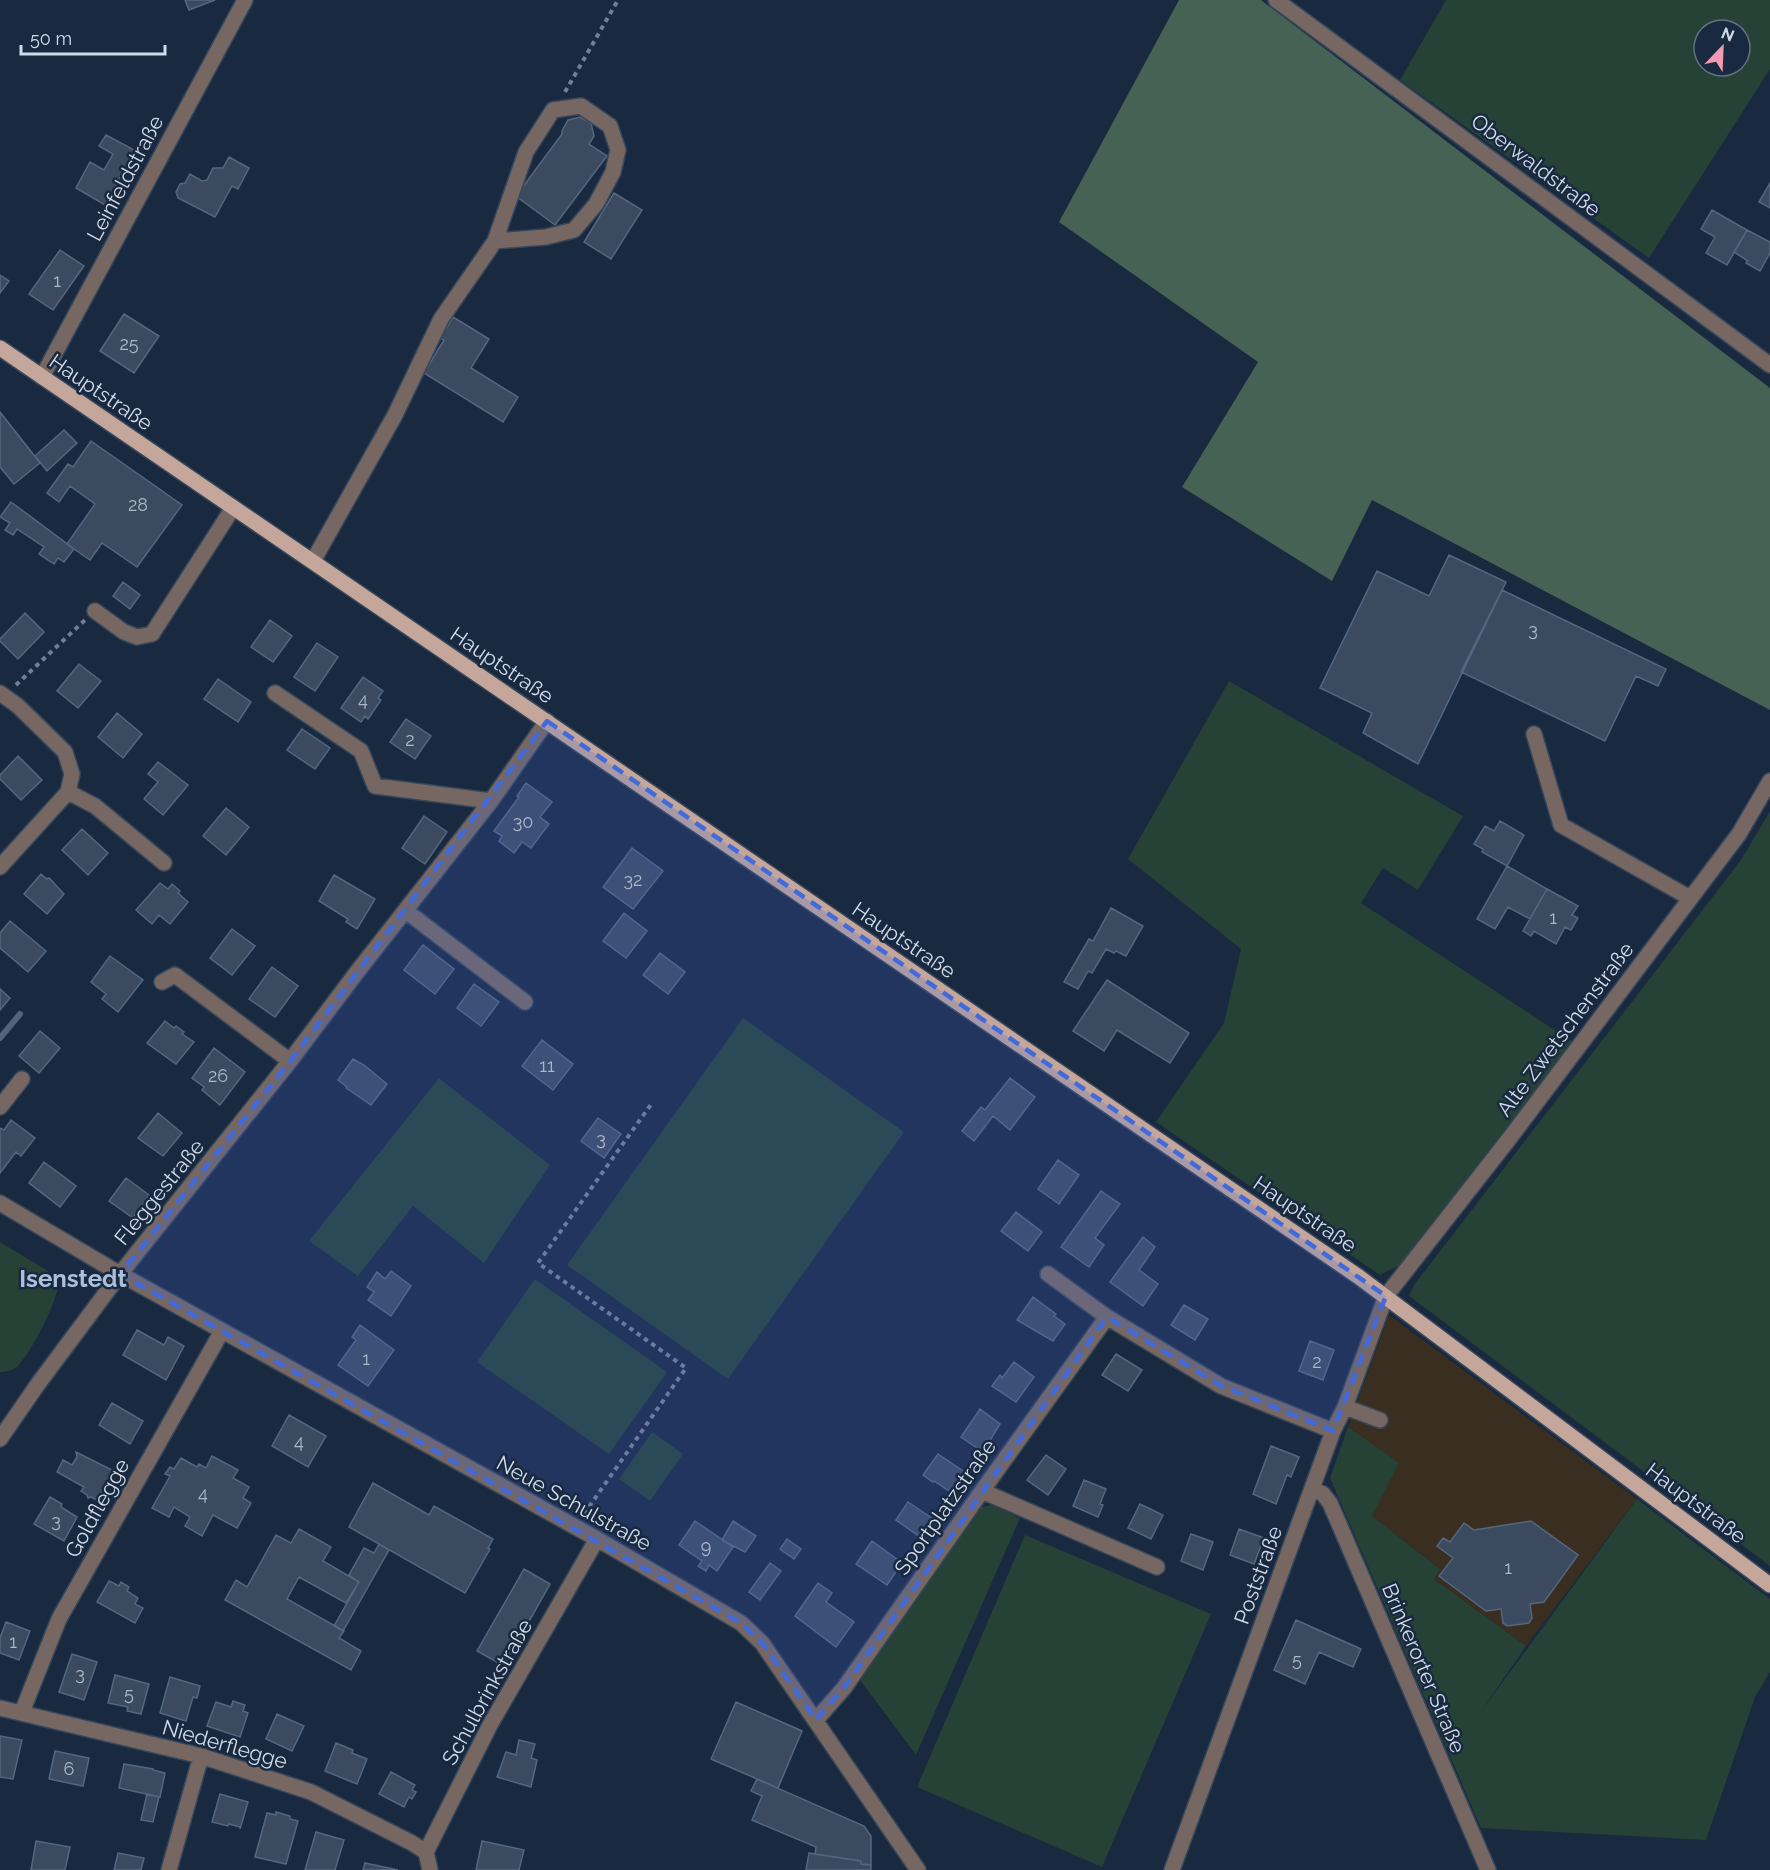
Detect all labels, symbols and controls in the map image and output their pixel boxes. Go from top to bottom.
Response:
scale bar [21,18,165,56]
north arrow [1692,18,1752,78]
text: N [1718,24,1737,46]
text: 50 m [30,28,72,49]
street label: Oberwaldstraße [1466,108,1606,222]
street label: Leinfeldstraße [81,111,169,245]
house number: 1 [53,270,61,291]
house number: 25 [119,333,139,354]
street label: Hauptstraße [45,348,157,436]
house number: 28 [128,494,148,515]
house number: 3 [1528,619,1538,640]
street label: Hauptstraße [446,621,558,709]
house number: 4 [358,689,368,710]
house number: 2 [405,729,415,750]
house number: 30 [513,811,533,832]
house number: 32 [624,869,643,890]
street label: Hauptstraße [848,896,960,984]
house number: 1 [1549,907,1557,928]
street label: Alte Zwetschenstraße [1491,937,1639,1121]
house number: 11 [539,1055,555,1076]
house number: 26 [208,1065,228,1086]
house number: 3 [596,1128,606,1149]
street label: Fleggestraße [109,1134,209,1250]
street label: Hauptstraße [1249,1170,1361,1258]
district label: Isenstedt [19,1264,127,1293]
house number: 1 [362,1348,370,1369]
house number: 2 [1312,1351,1322,1372]
house number: 4 [294,1431,304,1452]
street label: Sportplatzstraße [889,1434,1001,1580]
street label: Neue Schulstraße [492,1450,656,1556]
street label: Goldflegge [60,1454,134,1562]
street label: Hauptstraße [1641,1457,1751,1549]
house number: 4 [198,1483,208,1504]
house number: 3 [51,1510,61,1531]
street label: Poststraße [1229,1523,1287,1627]
house number: 9 [701,1536,711,1557]
house number: 1 [1504,1557,1512,1578]
street label: Brinkerorter Straße [1377,1580,1471,1756]
street label: Schulbrinkstraße [437,1615,537,1769]
house number: 1 [9,1631,17,1652]
house number: 5 [1292,1649,1302,1670]
house number: 3 [75,1663,85,1684]
house number: 5 [124,1683,134,1704]
street label: Niederflegge [160,1714,290,1774]
house number: 6 [64,1758,75,1779]

